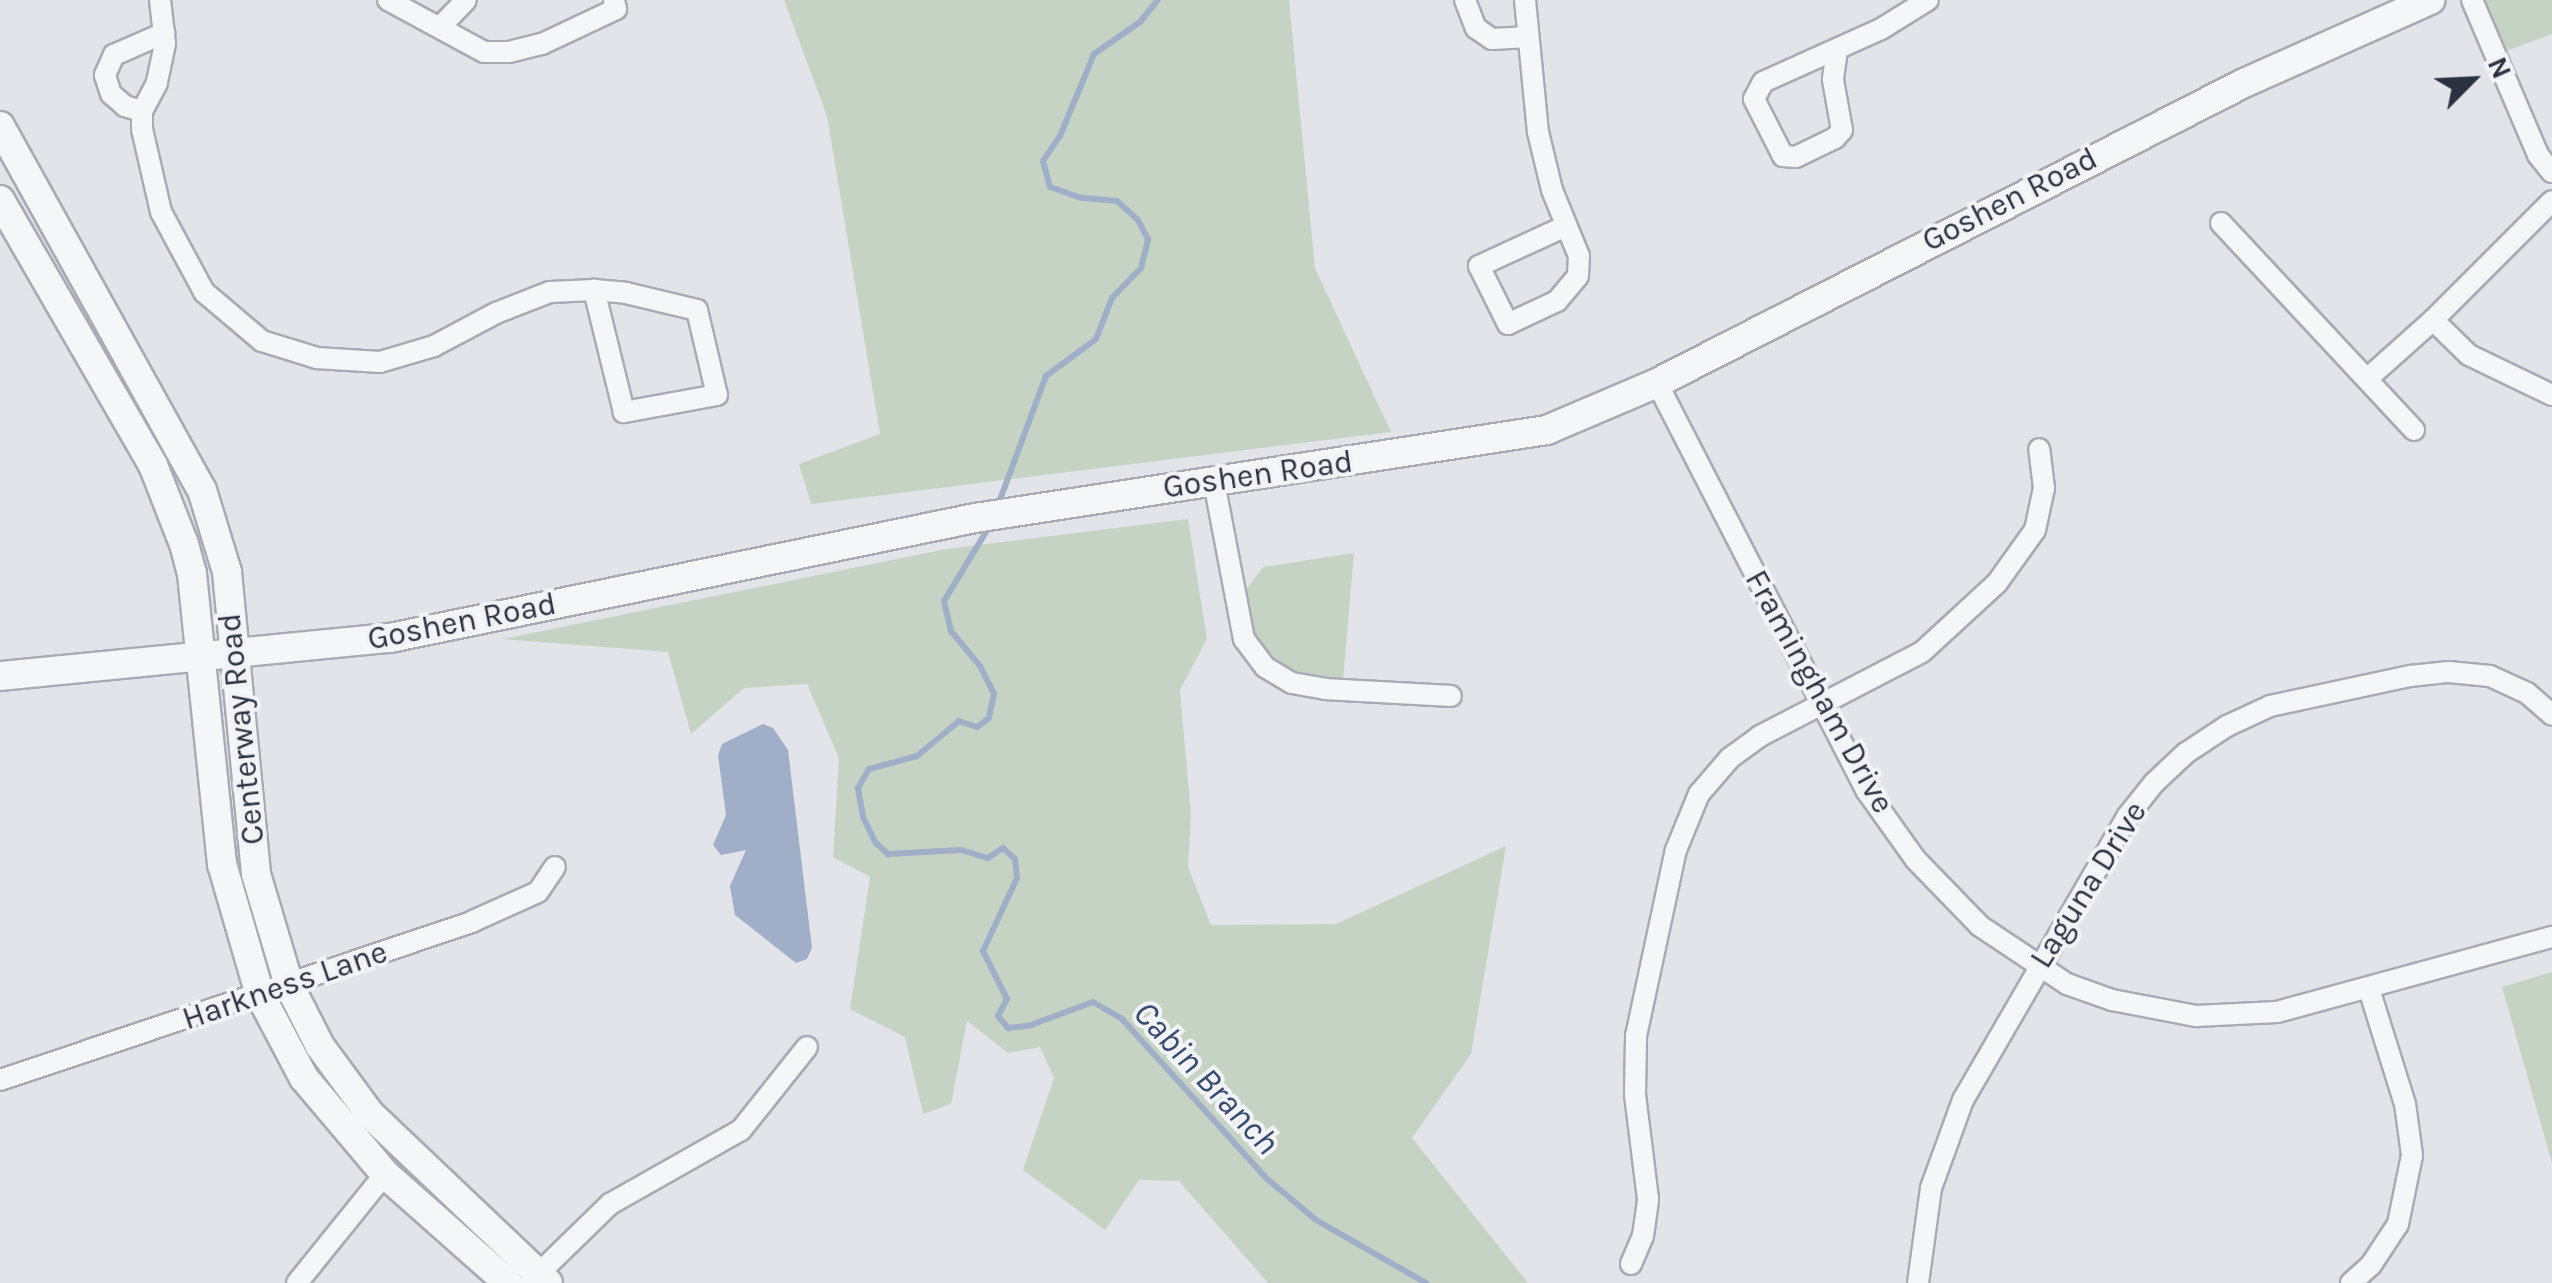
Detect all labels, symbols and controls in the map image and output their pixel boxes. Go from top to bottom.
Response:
north arrow [2422,30,2522,130]
text: N [2481,52,2519,83]
street label: Goshen Road [1916,139,2104,261]
street label: Goshen Road [1161,443,1355,507]
street label: Framingham Drive [1736,564,1902,820]
street label: Goshen Road [364,585,560,659]
street label: Centerway Road [211,611,273,847]
street label: Laguna Drive [2023,795,2155,975]
street label: Harkness Lane [178,933,392,1039]
water label: Cabin Branch [1124,992,1288,1164]

